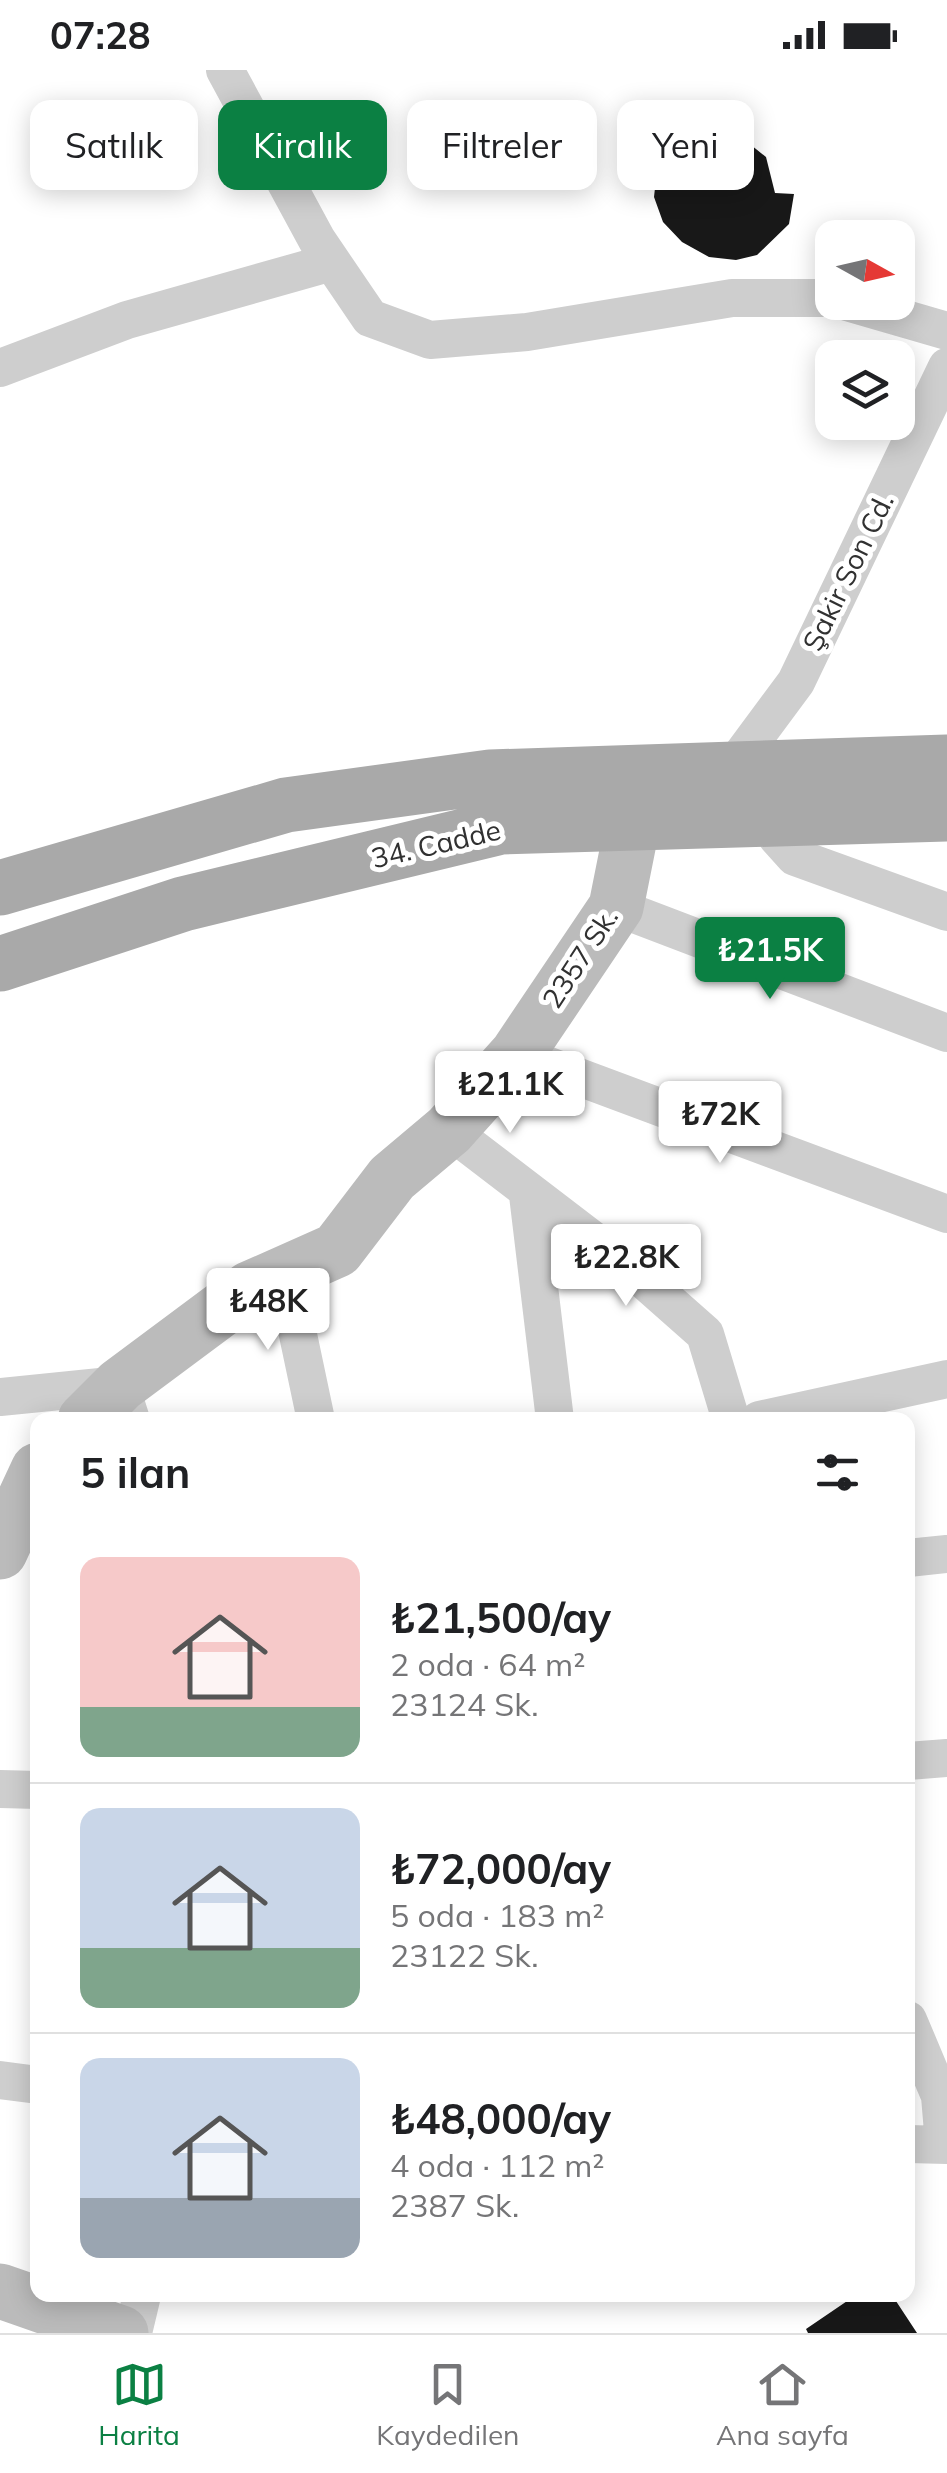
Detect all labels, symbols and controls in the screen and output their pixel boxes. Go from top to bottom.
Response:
text: 07:28 [50,11,151,59]
chip: Satılık [30,100,198,190]
chip: Kiralık [218,100,387,190]
chip: Filtreler [407,100,597,190]
chip: Yeni [617,100,754,190]
north arrow [815,220,915,320]
map controls [815,220,915,440]
button: layers [815,340,915,440]
street label: Şakir Son Cd. [794,487,901,656]
street label: 34. Cadde [368,812,504,875]
street label: 2357 Sk. [534,901,625,1015]
pin: ₺21.5K [689,917,851,1002]
text: ₺21.5K [717,929,823,969]
pin: ₺21.1K [429,1051,591,1136]
text: ₺21.1K [457,1063,563,1103]
pin: ₺72K [661,1081,779,1166]
text: ₺72K [681,1093,759,1133]
pin: ₺22.8K [545,1224,707,1309]
text: ₺22.8K [573,1236,679,1276]
pin: ₺48K [209,1268,327,1353]
text: ₺48K [229,1280,307,1320]
icon: filters [810,1445,865,1500]
text: 5 ilan [80,1446,190,1499]
text: ₺21,500/ay [390,1591,611,1644]
icon: home [160,1597,280,1717]
text: 2 oda · 64 m² [390,1644,585,1684]
text: 23124 Sk. [390,1684,538,1724]
text: ₺72,000/ay [390,1842,611,1895]
icon: home [160,1848,280,1968]
text: 5 oda · 183 m² [390,1895,605,1935]
text: 23122 Sk. [390,1935,538,1975]
text: ₺48,000/ay [390,2092,611,2145]
icon: home [160,2098,280,2218]
text: 4 oda · 112 m² [390,2145,605,2185]
text: 2387 Sk. [390,2185,519,2225]
tab: Harita [98,2357,180,2452]
tab: Kaydedilen [376,2357,520,2452]
tab: Ana sayfa [716,2357,849,2452]

